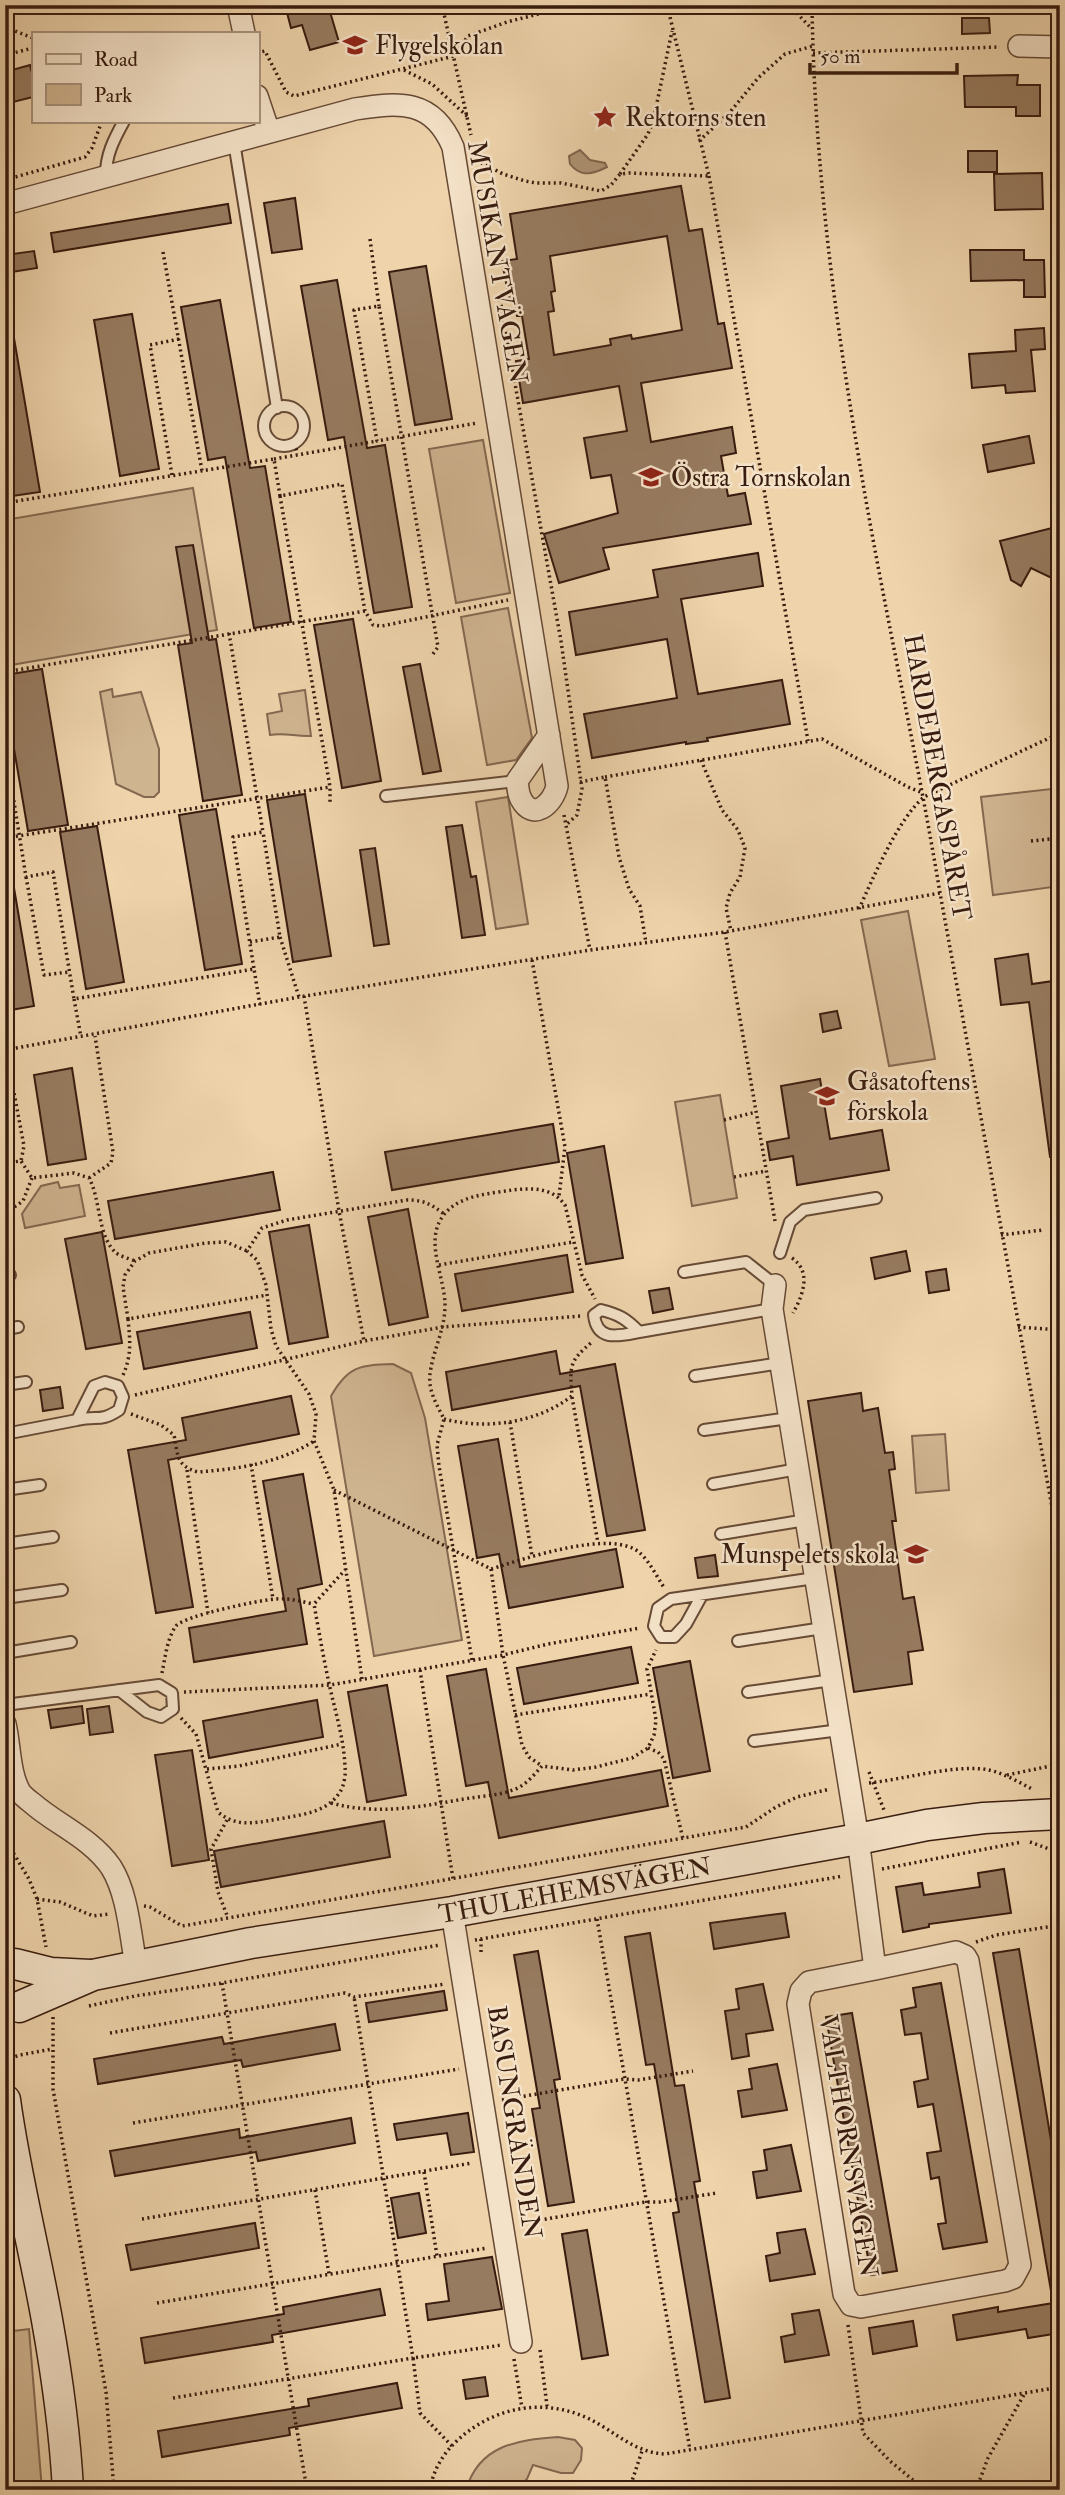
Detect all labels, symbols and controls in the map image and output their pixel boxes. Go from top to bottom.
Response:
place label: Flygelskolan [375,30,503,62]
school or university icon: Flygelskolan [341,31,369,59]
legend [32,32,259,122]
scale bar [810,32,956,76]
text: 50 m [820,43,861,70]
text: Road [94,46,139,73]
text: Park [94,82,132,109]
place label: Rektorns sten [625,102,766,134]
place icon: Rektorns sten [591,103,619,131]
street label: MUSIKANTVÄGEN [460,138,535,387]
place label: Östra Tornskolan [671,461,851,494]
school or university icon: Östra Tornskolan [637,463,665,491]
street label: HARDEBERGASPÅRET [896,631,980,923]
place label: Gåsatoftens förskola [847,1066,970,1128]
school or university icon: Gåsatoftens förskola [813,1082,841,1110]
place label: Munspelets skola [721,1539,896,1572]
school or university icon: Munspelets skola [902,1540,930,1568]
street label: THULEHEMSVÄGEN [436,1851,715,1931]
street label: BASUNGRÄNDEN [480,2003,549,2242]
street label: VALTHORNSVÄGEN [811,2012,886,2280]

